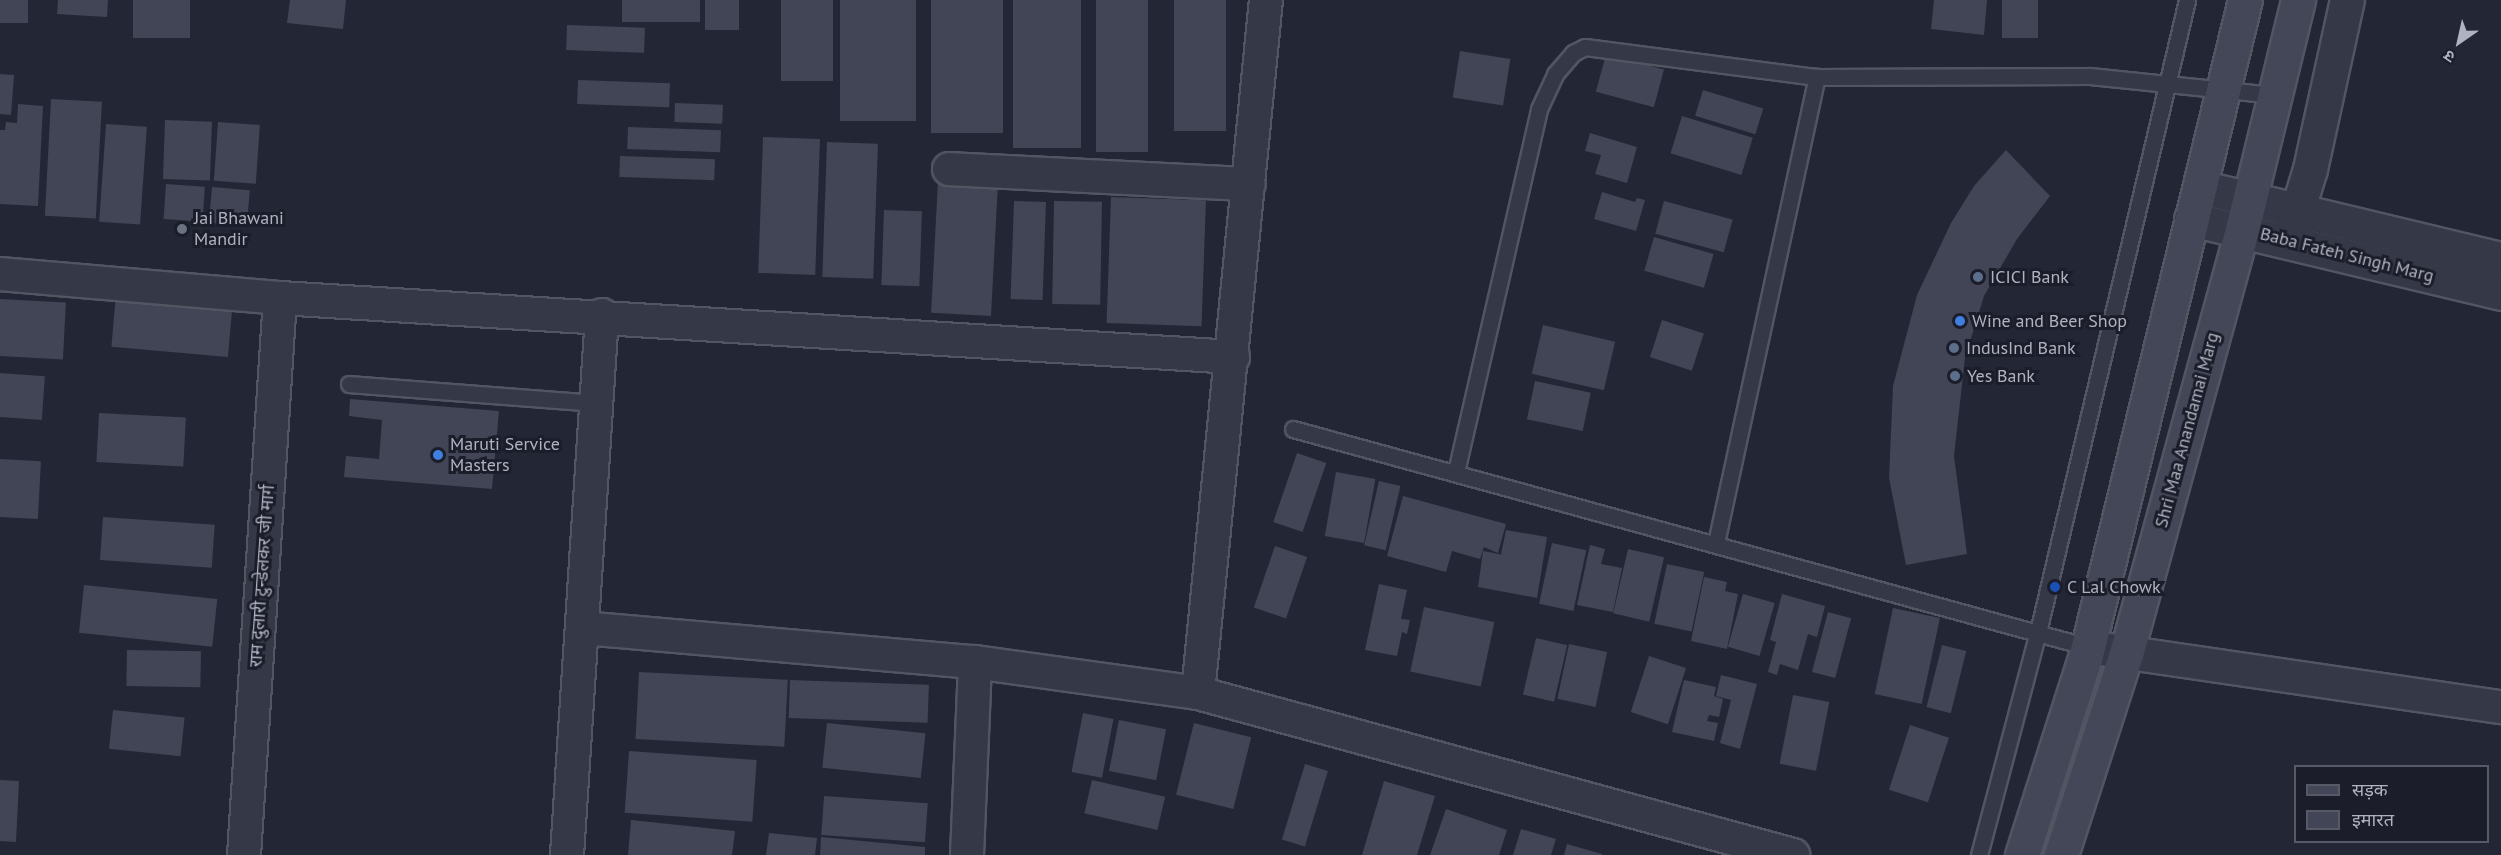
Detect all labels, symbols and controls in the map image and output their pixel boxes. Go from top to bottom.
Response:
north arrow [2429,12,2489,72]
text: उ [2439,46,2458,68]
place label: Jai Bhawani Mandir [194,208,284,250]
marker: Jai Bhawani Mandir [175,222,189,236]
street label: Baba Fateh Singh Marg [2258,223,2436,287]
place label: ICICI Bank [1990,266,2069,288]
marker: ICICI Bank [1971,270,1985,284]
place label: Wine and Beer Shop [1972,310,2127,332]
marker: Wine and Beer Shop [1953,314,1967,328]
street label: Shri Maa Anandamai Marg [2150,330,2224,530]
place label: IndusInd Bank [1966,337,2076,359]
marker: IndusInd Bank [1947,341,1961,355]
place label: Yes Bank [1967,365,2035,387]
marker: Yes Bank [1948,369,1962,383]
place label: Maruti Service Masters [450,434,560,476]
marker: Maruti Service Masters [431,448,445,462]
street label: राम दुलारी टुन्डेलकर जी मार्ग [245,484,279,668]
place label: C Lal Chowk [2067,576,2161,598]
marker: C Lal Chowk [2048,580,2062,594]
legend [2294,765,2489,843]
text: सड़क [2352,778,2388,801]
text: इमारत [2352,808,2394,831]

